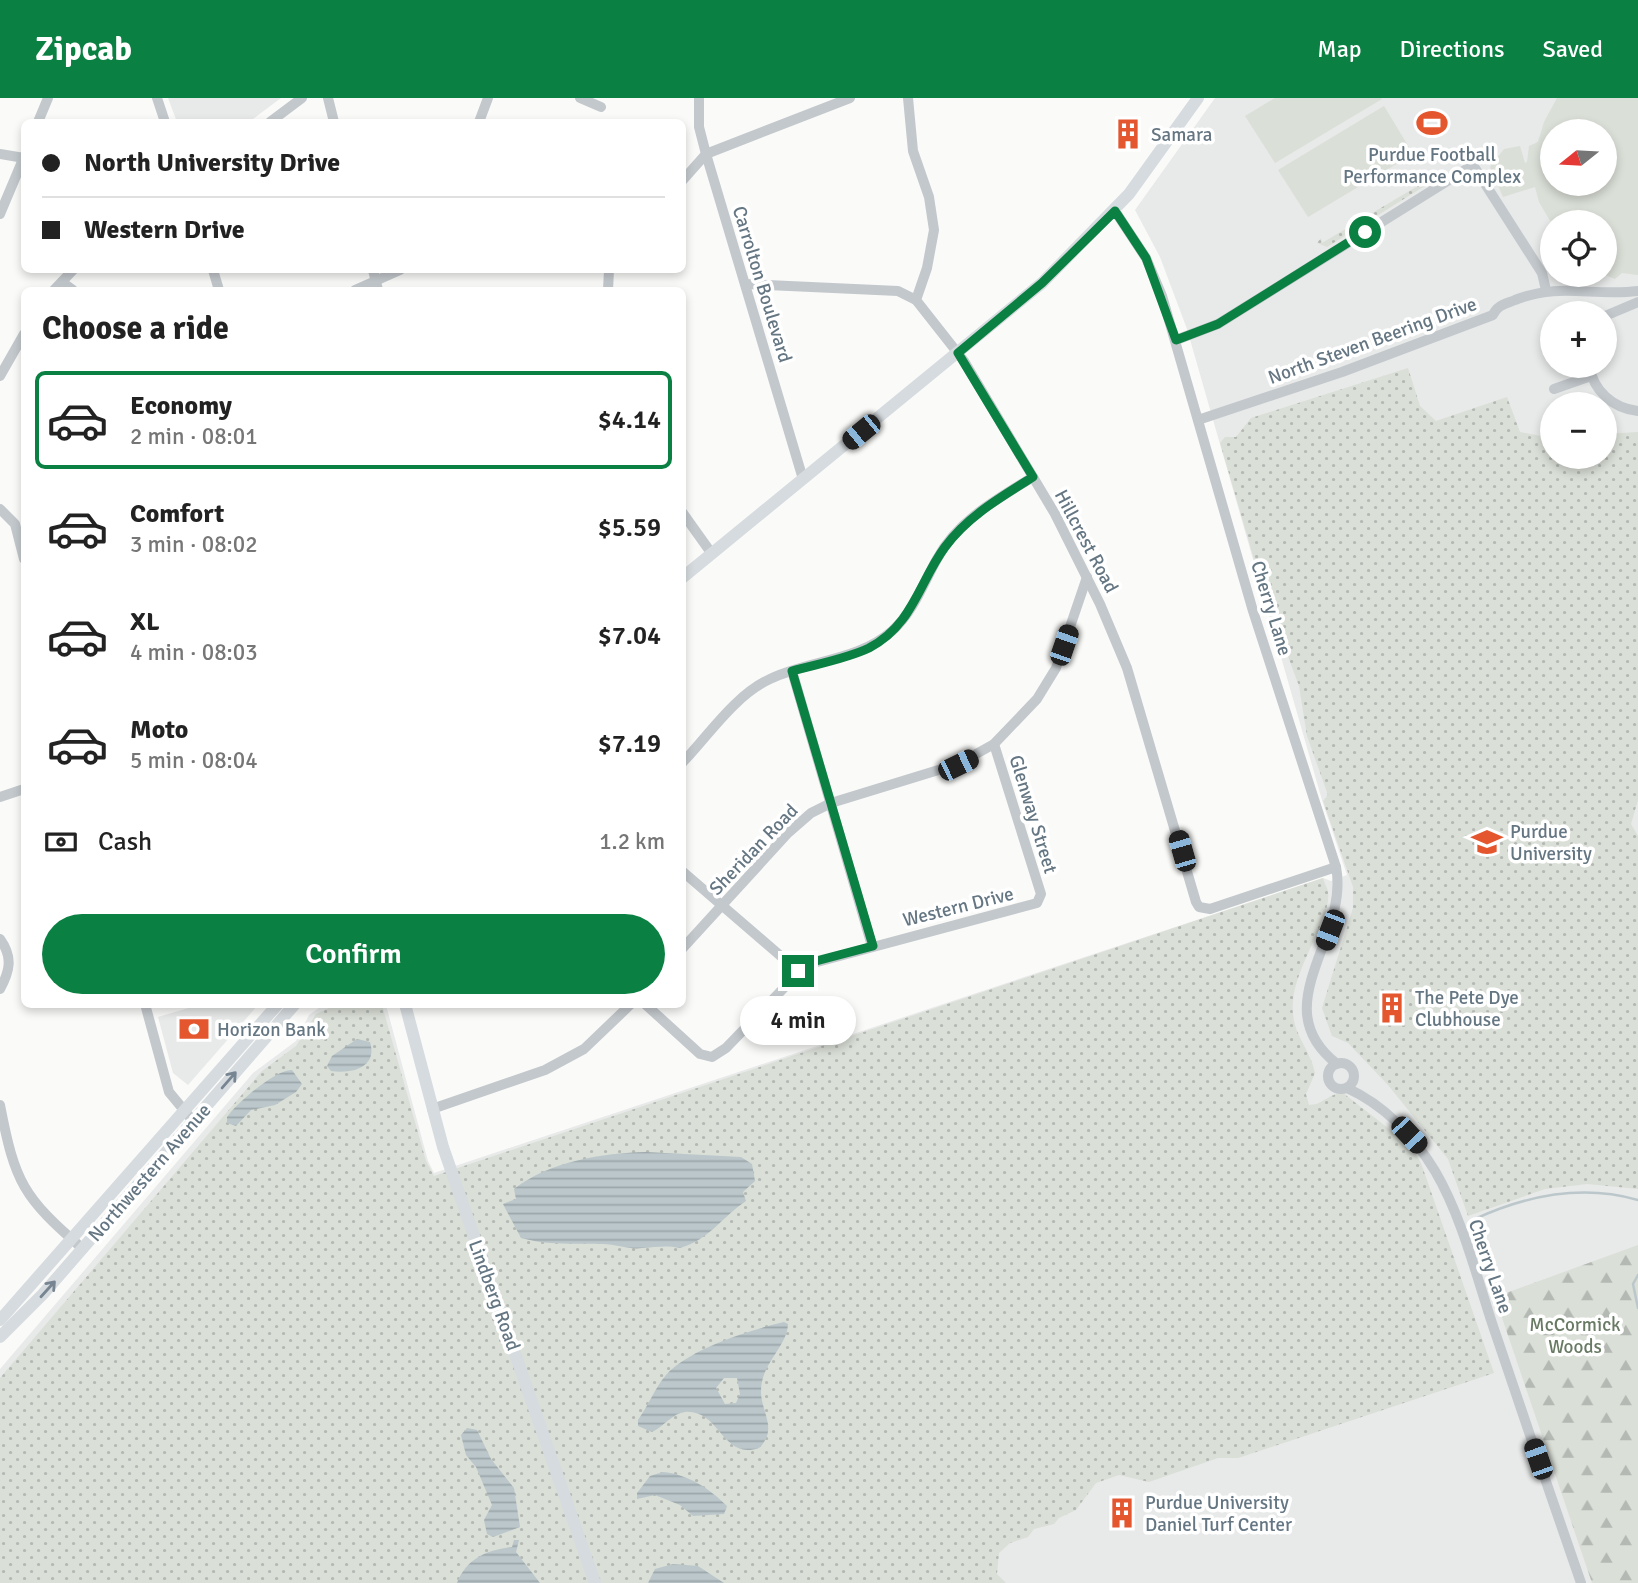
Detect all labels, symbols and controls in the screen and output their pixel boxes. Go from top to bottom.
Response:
text: Zipcab [35,29,132,70]
text: Map [1317,34,1362,64]
text: Directions [1400,34,1505,64]
text: Saved [1543,34,1603,64]
sports icon: Purdue Football Performance Complex [1415,106,1449,140]
building icon: Samara [1111,117,1145,151]
north arrow [1540,119,1617,196]
map controls [1540,119,1617,469]
place label: Samara [1151,123,1212,147]
place label: Purdue Football Performance Complex [1343,143,1521,189]
text: North University Drive [84,147,340,179]
street label: Carrolton Boulevard [727,203,797,365]
button: locate [1540,210,1617,287]
text: Western Drive [84,214,245,246]
route start [1349,216,1381,248]
street label: North Steven Beering Drive [1265,292,1480,390]
button: + [1540,301,1617,378]
text: Choose a ride [42,309,229,348]
icon: car [46,389,109,452]
text: Economy [130,390,232,422]
button: − [1540,392,1617,469]
text: $4.14 [598,404,661,436]
car [839,411,884,453]
text: 2 min · 08:01 [130,422,258,451]
street label: Hillcrest Road [1049,486,1123,597]
icon: car [46,497,109,560]
text: Comfort [130,498,224,530]
text: $5.59 [598,512,661,544]
text: 3 min · 08:02 [130,530,258,559]
street label: Cherry Lane [1245,558,1297,659]
icon: car [46,605,109,668]
text: XL [130,606,160,638]
text: $7.04 [598,620,661,652]
car [1048,622,1081,668]
text: 4 min · 08:03 [130,638,258,667]
icon: car [46,713,109,776]
text: Moto [130,714,188,746]
text: $7.19 [598,728,661,760]
text: 5 min · 08:04 [130,746,258,775]
car [935,746,982,784]
street label: Glenway Street [1004,752,1063,877]
street label: Sheridan Road [704,799,803,900]
place label: Purdue University [1510,820,1592,866]
icon: cash [42,823,80,861]
school or university icon: Purdue University [1470,825,1504,859]
text: Cash [98,826,152,858]
text: 1.2 km [599,827,665,856]
car [1167,828,1198,874]
street label: Western Drive [900,882,1016,932]
car [1313,907,1348,953]
button: Confirm [42,914,665,994]
route end [782,955,814,987]
place label: The Pete Dye Clubhouse [1415,986,1519,1032]
building icon: The Pete Dye Clubhouse [1375,991,1409,1025]
callout: 4 min [740,996,856,1044]
text: 4 min [770,1006,826,1035]
bank icon: Horizon Bank [177,1012,211,1046]
place label: Horizon Bank [217,1018,326,1042]
one-way arrow [221,1071,237,1089]
street label: Northwestern Avenue [83,1099,216,1247]
car [1387,1112,1432,1158]
street label: Cherry Lane [1463,1216,1517,1317]
street label: Lindberg Road [463,1237,525,1354]
one-way arrow [40,1280,56,1298]
park label: McCormick Woods [1529,1313,1621,1359]
car [1522,1436,1555,1482]
place label: Purdue University Daniel Turf Center [1145,1491,1292,1537]
building icon: Purdue University Daniel Turf Center [1105,1496,1139,1530]

